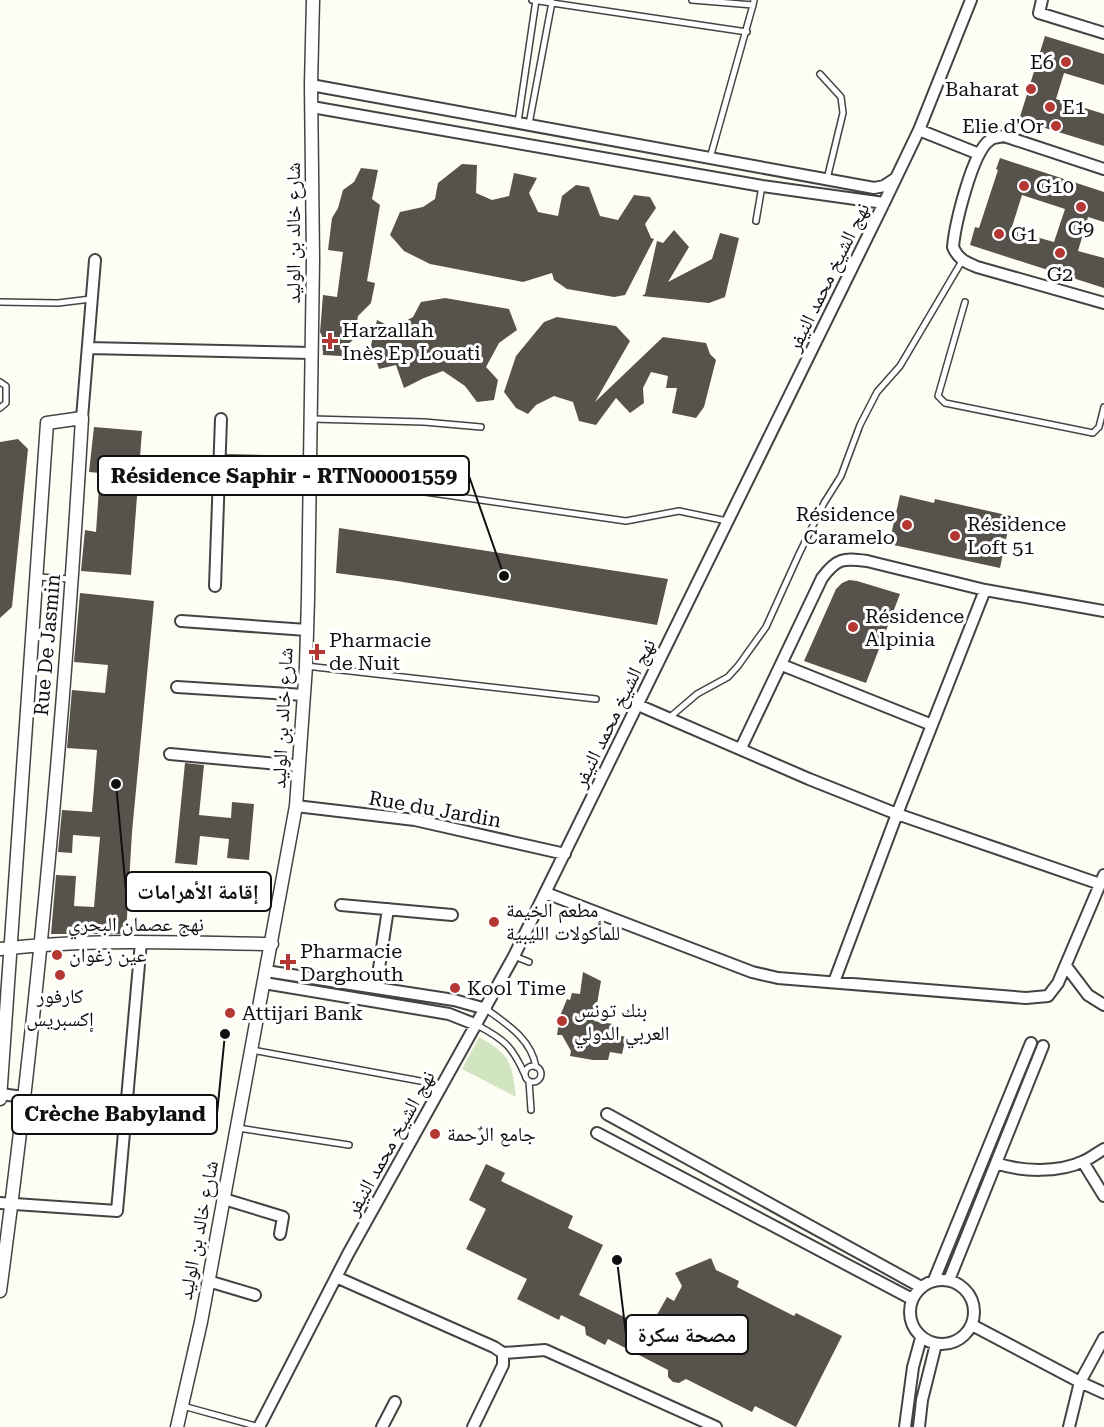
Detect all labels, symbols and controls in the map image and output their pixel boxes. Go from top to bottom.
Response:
place label: E6 [1030,50,1054,74]
marker: E6 [1059,55,1073,69]
place label: Baharat [945,77,1020,101]
marker: Baharat [1024,82,1038,96]
place label: E1 [1062,95,1086,119]
marker: E1 [1043,100,1057,114]
place label: Elie d'Or [962,114,1044,138]
marker: Elie d'Or [1049,119,1063,133]
street label: شارع خالد بن الوليد [281,162,306,304]
place label: G10 [1036,174,1074,198]
marker: G10 [1017,179,1031,193]
street label: نهج الشيخ محمد النيفر [781,199,875,357]
marker: G9 [1074,200,1088,214]
place label: G9 [1068,216,1094,240]
place label: G1 [1011,222,1038,246]
marker: G1 [992,227,1006,241]
marker: G2 [1053,246,1067,260]
place label: G2 [1047,262,1073,286]
place label: Harzallah Inès Ep Louati [342,318,481,365]
marker: Harzallah Inès Ep Louati [323,334,337,348]
callout: Résidence Saphir - RTN00001559 [98,456,469,495]
text: Résidence Saphir - RTN00001559 [111,464,458,488]
place label: Résidence Caramelo [796,502,895,549]
place label: Résidence Loft 51 [967,512,1066,559]
marker: Résidence Caramelo [900,518,914,532]
marker: Résidence Loft 51 [948,529,962,543]
street label: Rue De Jasmin [29,573,65,717]
place label: Résidence Alpinia [865,604,964,651]
marker: Résidence Alpinia [846,620,860,634]
place label: Pharmacie de Nuit [329,628,431,675]
street label: نهج الشيخ محمد النيفر [567,635,661,793]
marker: Pharmacie de Nuit [310,645,324,659]
street label: شارع خالد بن الوليد [266,647,299,789]
street label: Rue du Jardin [367,786,503,832]
callout: إقامة الأهرامات [126,872,271,911]
text: إقامة الأهرامات [137,880,259,905]
place label: مطعم الخيمة للمأكولات الليبية [506,898,620,945]
street label: نهج عصمان البحري [68,912,204,940]
marker: مطعم الخيمة للمأكولات الليبية [487,915,501,929]
place label: Pharmacie Darghouth [300,939,404,986]
place label: عين زغوان [69,943,147,967]
marker: عين زغوان [50,948,64,962]
marker: Pharmacie Darghouth [281,955,295,969]
marker: كارفور إكسبريس [53,968,67,982]
place label: Kool Time [467,976,566,1000]
marker: Kool Time [448,981,462,995]
place label: كارفور إكسبريس [26,984,94,1033]
place label: بنك تونس العربي الدولي [574,998,669,1049]
place label: Attijari Bank [242,1001,363,1025]
marker: Attijari Bank [223,1006,237,1020]
marker: بنك تونس العربي الدولي [555,1014,569,1028]
street label: نهج الشيخ محمد النيفر [340,1066,441,1221]
callout: Crèche Babyland [12,1095,217,1134]
text: Crèche Babyland [24,1102,206,1126]
place label: جامع الرٌحمة [447,1122,536,1147]
marker: جامع الرٌحمة [428,1127,442,1141]
street label: شارع خالد بن الوليد [173,1158,224,1302]
callout: مصحة سكرة [626,1315,748,1354]
text: مصحة سكرة [638,1323,736,1347]

